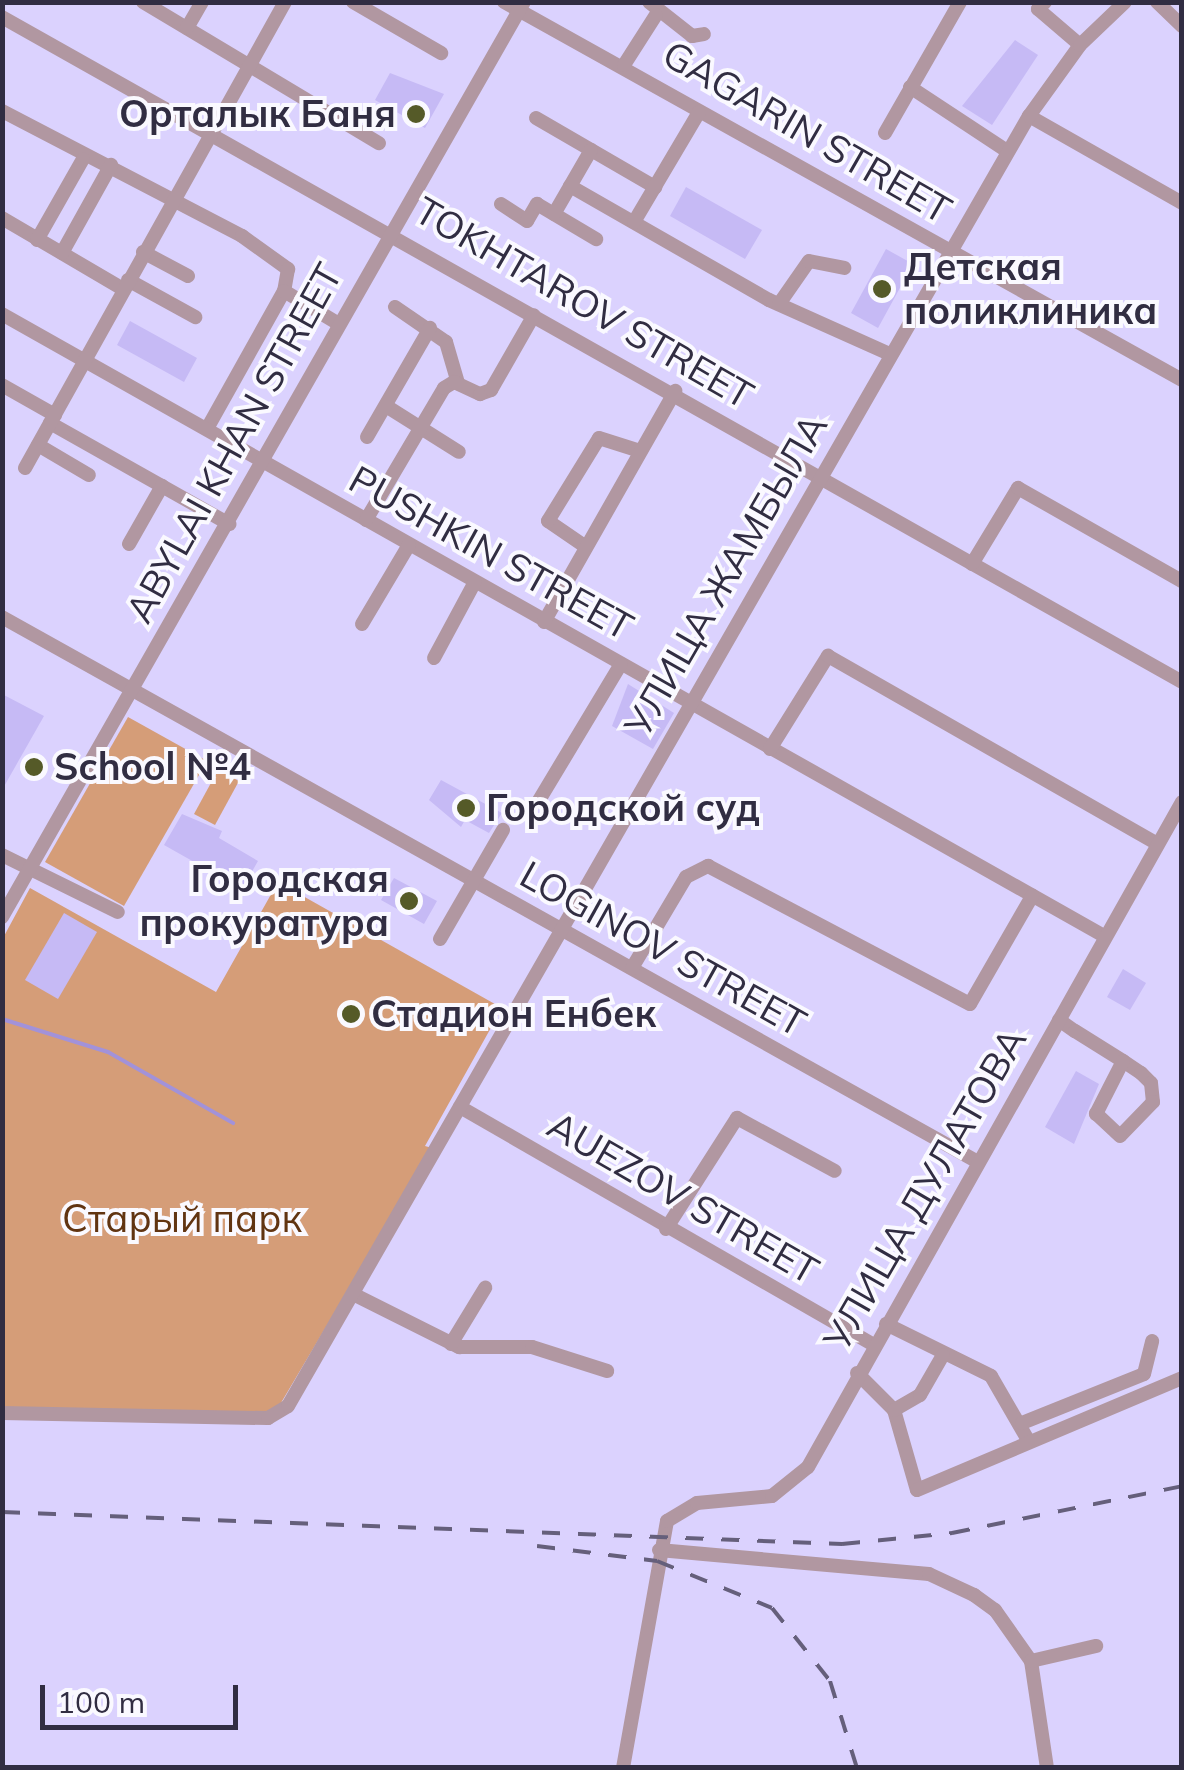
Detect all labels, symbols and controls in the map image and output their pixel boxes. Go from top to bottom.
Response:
street label: GAGARIN STREET [655,31,959,233]
place label: Орталык Баня [119,91,396,137]
marker: Орталык Баня [405,103,427,125]
street label: TOKHTAROV STREET [407,188,761,418]
place label: Детская поликлиника [904,244,1157,333]
street label: ABYLAI KHAN STREET [116,256,352,630]
marker: Детская поликлиника [869,276,895,302]
street label: УЛИЦА ЖАМБЫЛА [615,406,837,744]
street label: PUSHKIN STREET [341,456,641,650]
place label: School №4 [54,744,251,790]
marker: School №4 [23,756,45,778]
place label: Городской суд [486,785,760,831]
marker: Городской суд [455,797,477,819]
street label: LOGINOV STREET [512,852,814,1046]
place label: Городская прокуратура [140,856,389,946]
marker: Городская прокуратура [398,890,420,912]
place label: Стадион Енбек [371,991,656,1037]
marker: Стадион Енбек [340,1003,362,1025]
street label: УЛИЦА ДУЛАТОВА [814,1020,1036,1358]
street label: AUEZOV STREET [540,1102,826,1294]
park label: Старый парк [62,1196,302,1242]
scale bar [45,1665,242,1727]
text: 100 m [57,1683,145,1721]

